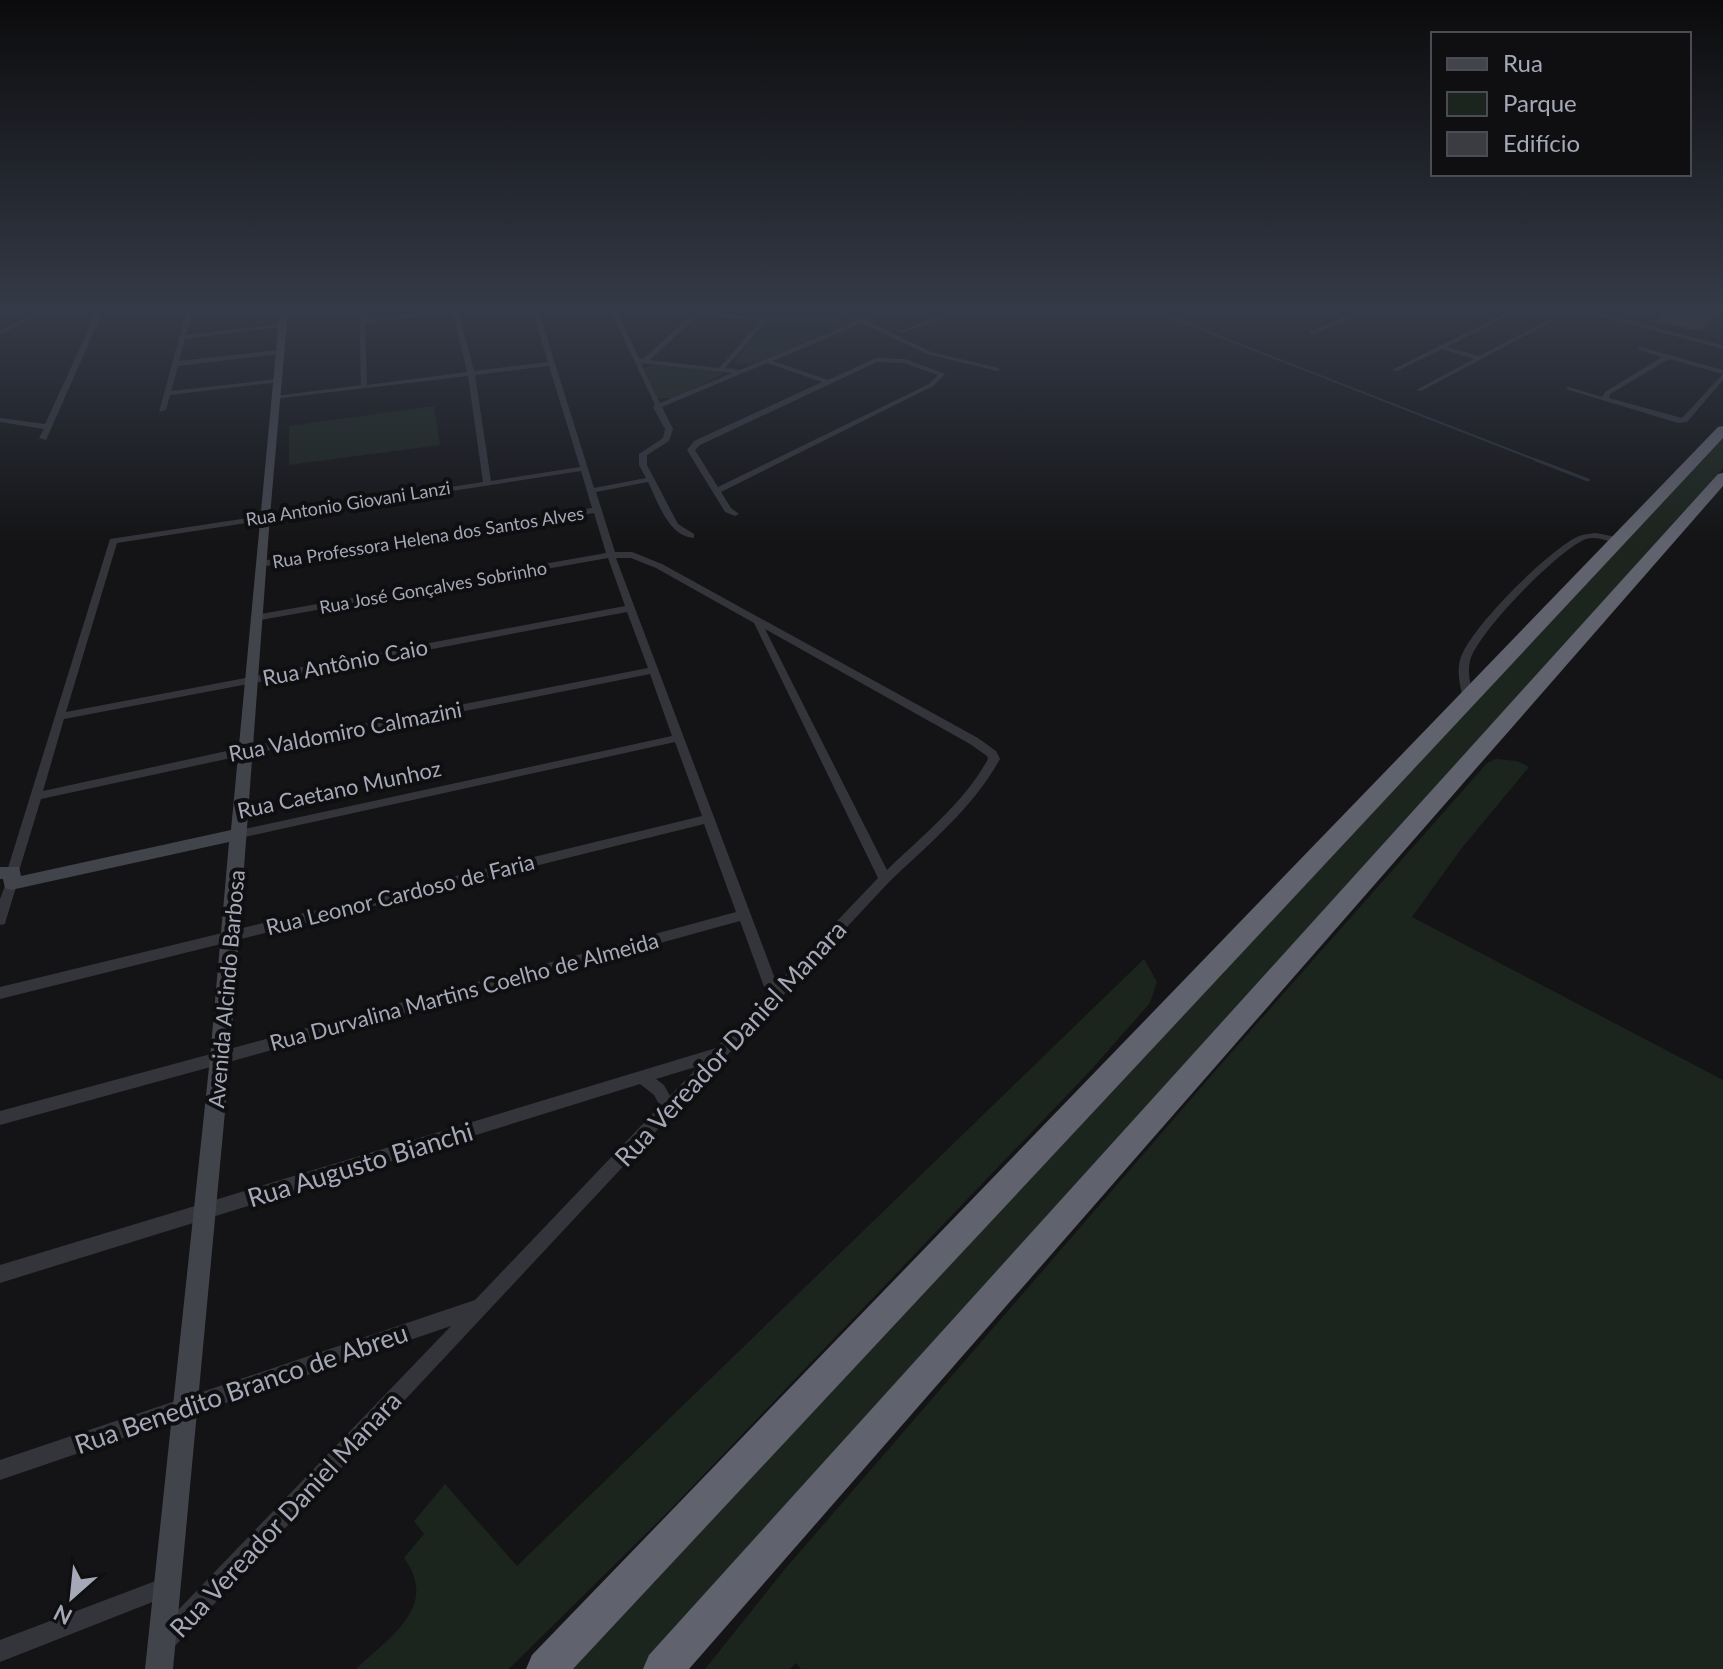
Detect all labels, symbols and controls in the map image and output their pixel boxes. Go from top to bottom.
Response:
legend [1431,32,1691,176]
text: Rua [1503,48,1543,77]
text: Parque [1503,88,1577,117]
text: Edifício [1503,128,1580,157]
street label: Rua Antonio Giovani Lanzi [244,476,452,530]
street label: Rua Professora Helena dos Santos Alves [271,501,586,573]
street label: Rua José Gonçalves Sobrinho [318,556,548,618]
street label: Rua Antônio Caio [260,633,430,691]
street label: Rua Valdomiro Calmazini [226,695,464,767]
street label: Rua Caetano Munhoz [235,754,443,824]
street label: Rua Leonor Cardoso de Faria [263,848,537,940]
street label: Avenida Alcindo Barbosa [202,869,250,1109]
street label: Rua Vereador Daniel Manara [608,913,852,1173]
street label: Rua Durvalina Martins Coelho de Almeida [267,926,661,1056]
street label: Rua Augusto Bianchi [243,1114,477,1214]
street label: Rua Benedito Branco de Abreu [70,1316,412,1460]
street label: Rua Vereador Daniel Manara [163,1384,407,1644]
north arrow [32,1557,112,1637]
text: N [49,1599,76,1631]

